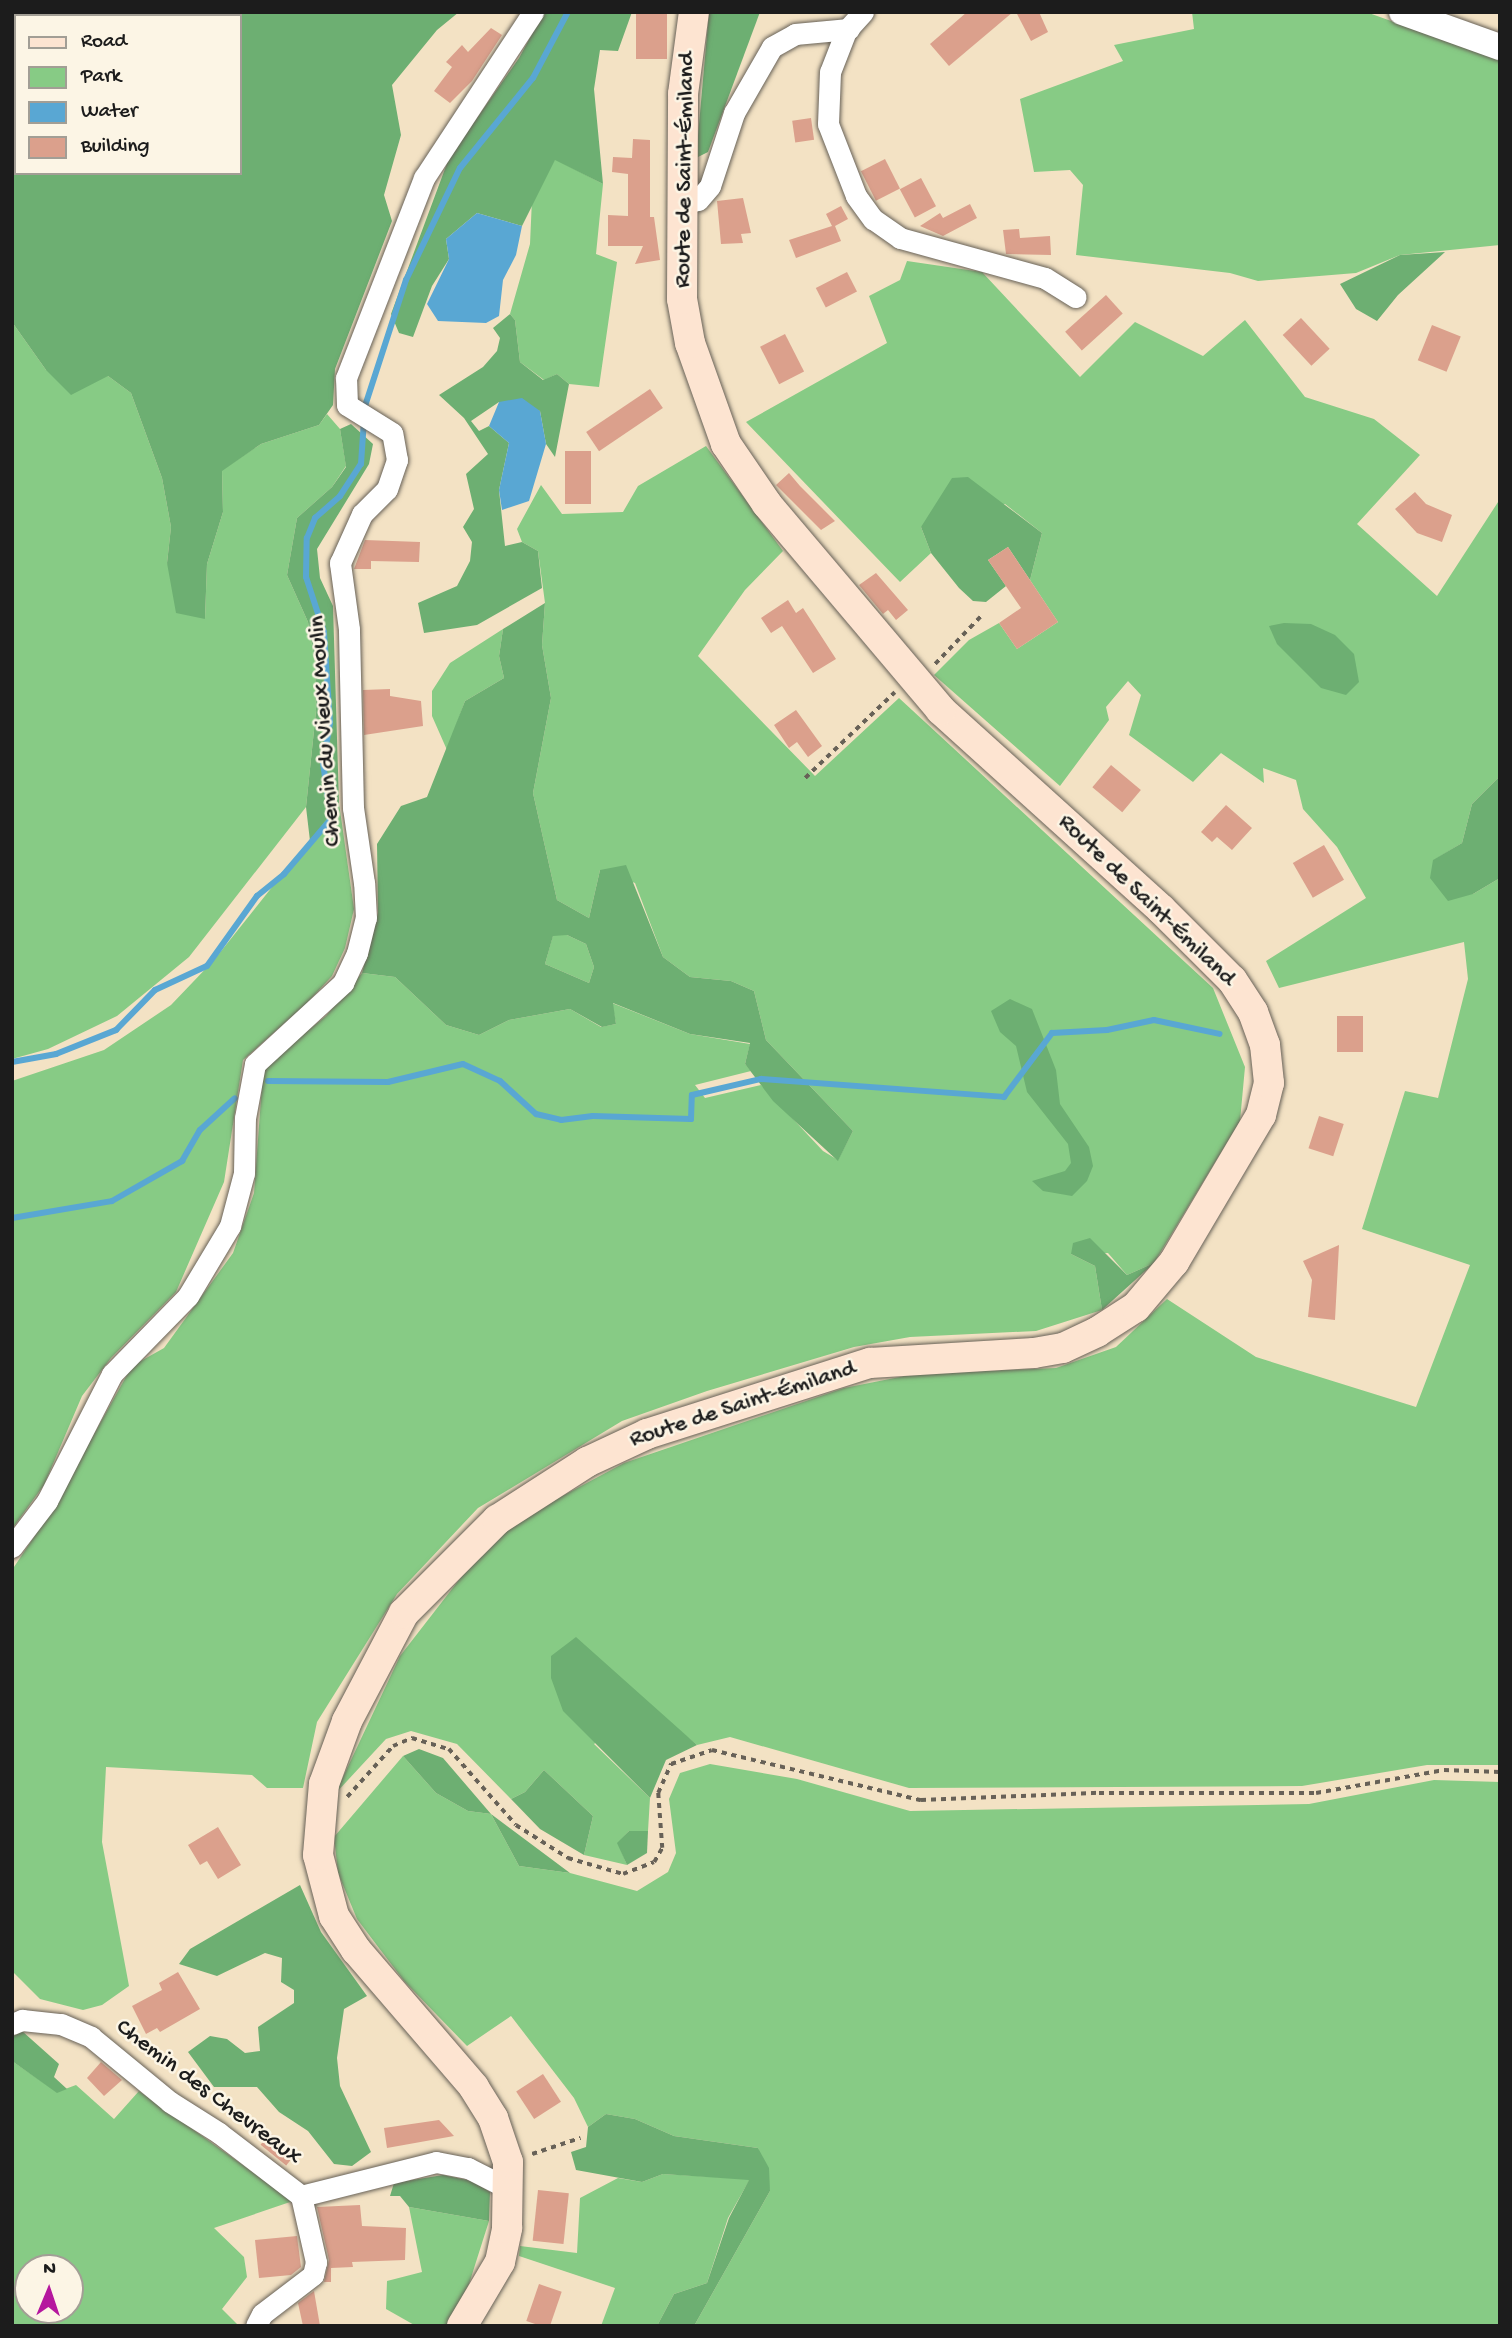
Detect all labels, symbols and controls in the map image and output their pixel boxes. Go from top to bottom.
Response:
legend [14,14,242,175]
text: Road [81,30,127,55]
street label: Route de Saint-Émiland [670,52,702,288]
text: Park [81,65,121,90]
text: Water [81,100,137,125]
text: Building [81,135,150,160]
street label: Chemin du Vieux Moulin [304,615,348,847]
street label: Route de Saint-Émiland [1051,809,1241,993]
street label: Route de Saint-Émiland [626,1355,860,1455]
street label: Chemin des Chevreaux [109,2014,307,2172]
north arrow [14,2254,84,2324]
text: N [43,2258,56,2281]

